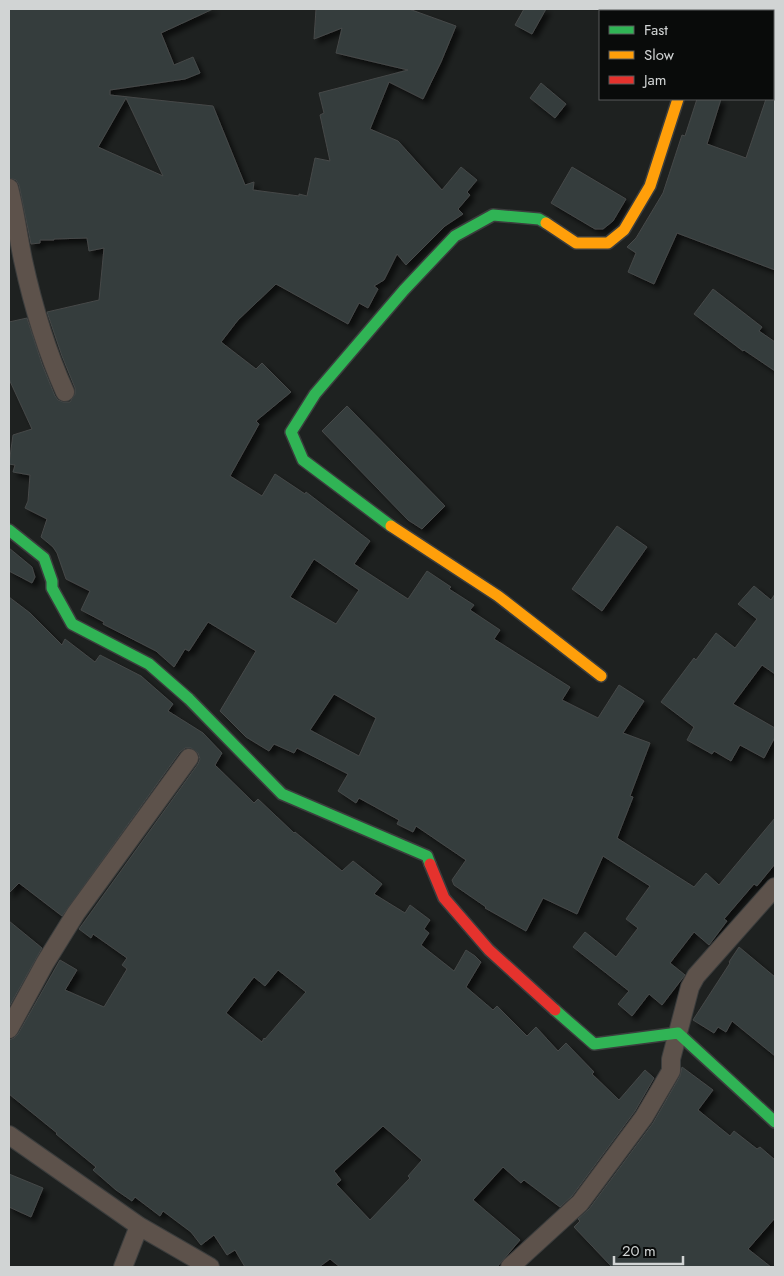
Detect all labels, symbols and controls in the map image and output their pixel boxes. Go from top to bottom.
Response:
legend [599,10,774,100]
text: Fast [644,19,668,41]
text: Slow [644,44,675,66]
text: Jam [642,69,667,91]
scale bar [614,1234,683,1266]
text: 20 m [622,1240,656,1262]

